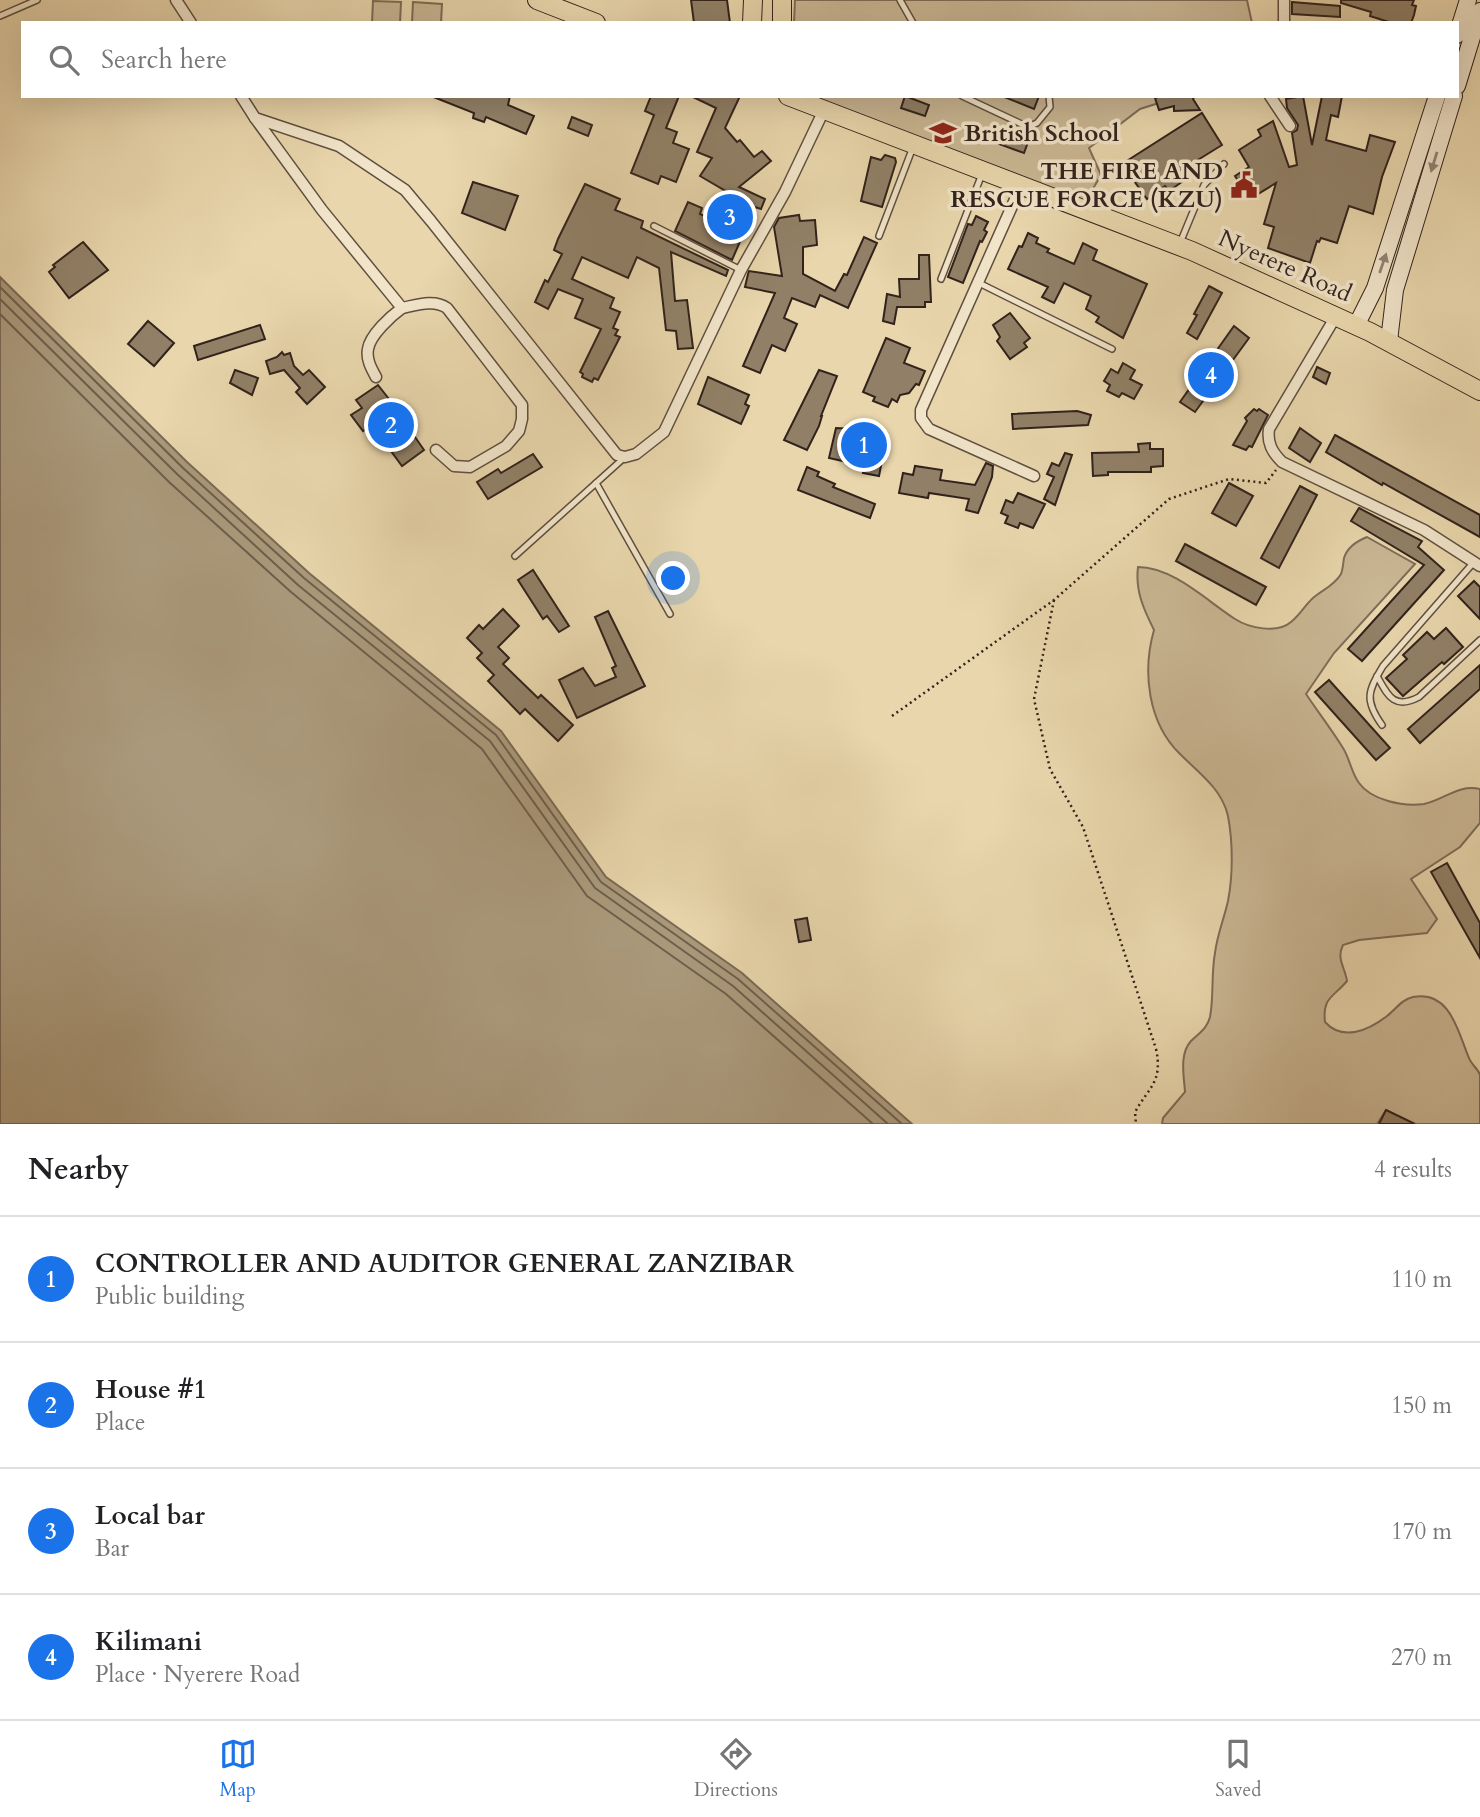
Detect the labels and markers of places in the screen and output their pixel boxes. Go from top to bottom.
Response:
place label: British School [964,117,1119,150]
school or university icon: British School [928,118,958,148]
place label: THE FIRE AND RESCUE FORCE (KZU) [950,155,1223,216]
public building icon: THE FIRE AND RESCUE FORCE (KZU) [1229,170,1259,200]
pin: 3 [707,191,753,243]
pin: 4 [1188,349,1234,401]
pin: 2 [368,399,414,451]
pin: 1 [841,419,887,471]

